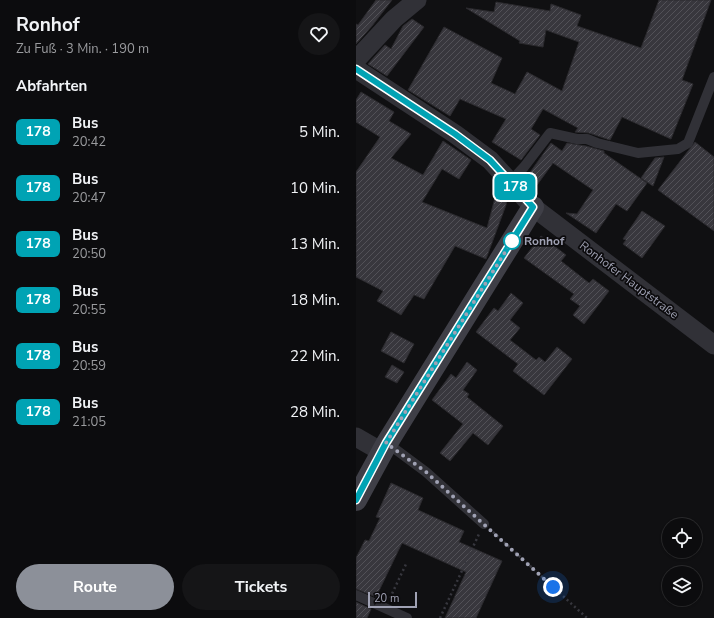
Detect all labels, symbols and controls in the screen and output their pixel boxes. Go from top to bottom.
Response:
text: Ronhof [16,12,80,38]
button: heart [298,13,340,55]
text: Zu Fuß · 3 Min. · 190 m [16,40,149,58]
text: Abfahrten [16,76,87,96]
text: Bus [72,113,98,133]
text: 178 [25,122,51,141]
text: 5 Min. [299,122,340,142]
text: 20:42 [72,133,106,151]
text: Bus [72,169,98,189]
line badge: 178 [492,174,538,200]
text: 178 [502,177,528,196]
text: 178 [25,178,51,197]
text: 10 Min. [290,178,340,198]
text: 20:47 [72,189,106,207]
text: Bus [72,225,98,245]
marker: Ronhof [503,232,521,250]
place label: Ronhof [524,233,565,249]
text: 178 [25,234,51,253]
text: 13 Min. [290,234,340,254]
street label: Ronhofer Hauptstraße [576,237,682,323]
text: 20:50 [72,245,106,263]
text: Bus [72,281,98,301]
text: 178 [25,290,51,309]
text: 18 Min. [290,290,340,310]
text: 20:55 [72,301,106,319]
text: Bus [72,337,98,357]
text: 178 [25,346,51,365]
text: 22 Min. [290,346,340,366]
text: 20:59 [72,357,106,375]
text: Bus [72,393,98,413]
text: 178 [25,402,51,421]
text: 28 Min. [290,402,340,422]
text: 21:05 [72,413,106,431]
map controls [662,518,702,606]
button: locate [662,518,702,558]
button: Route [16,564,174,610]
button: Tickets [182,564,340,610]
button: layers [662,566,702,606]
your location [543,577,563,597]
scale bar [368,590,417,609]
text: 20 m [374,591,399,606]

